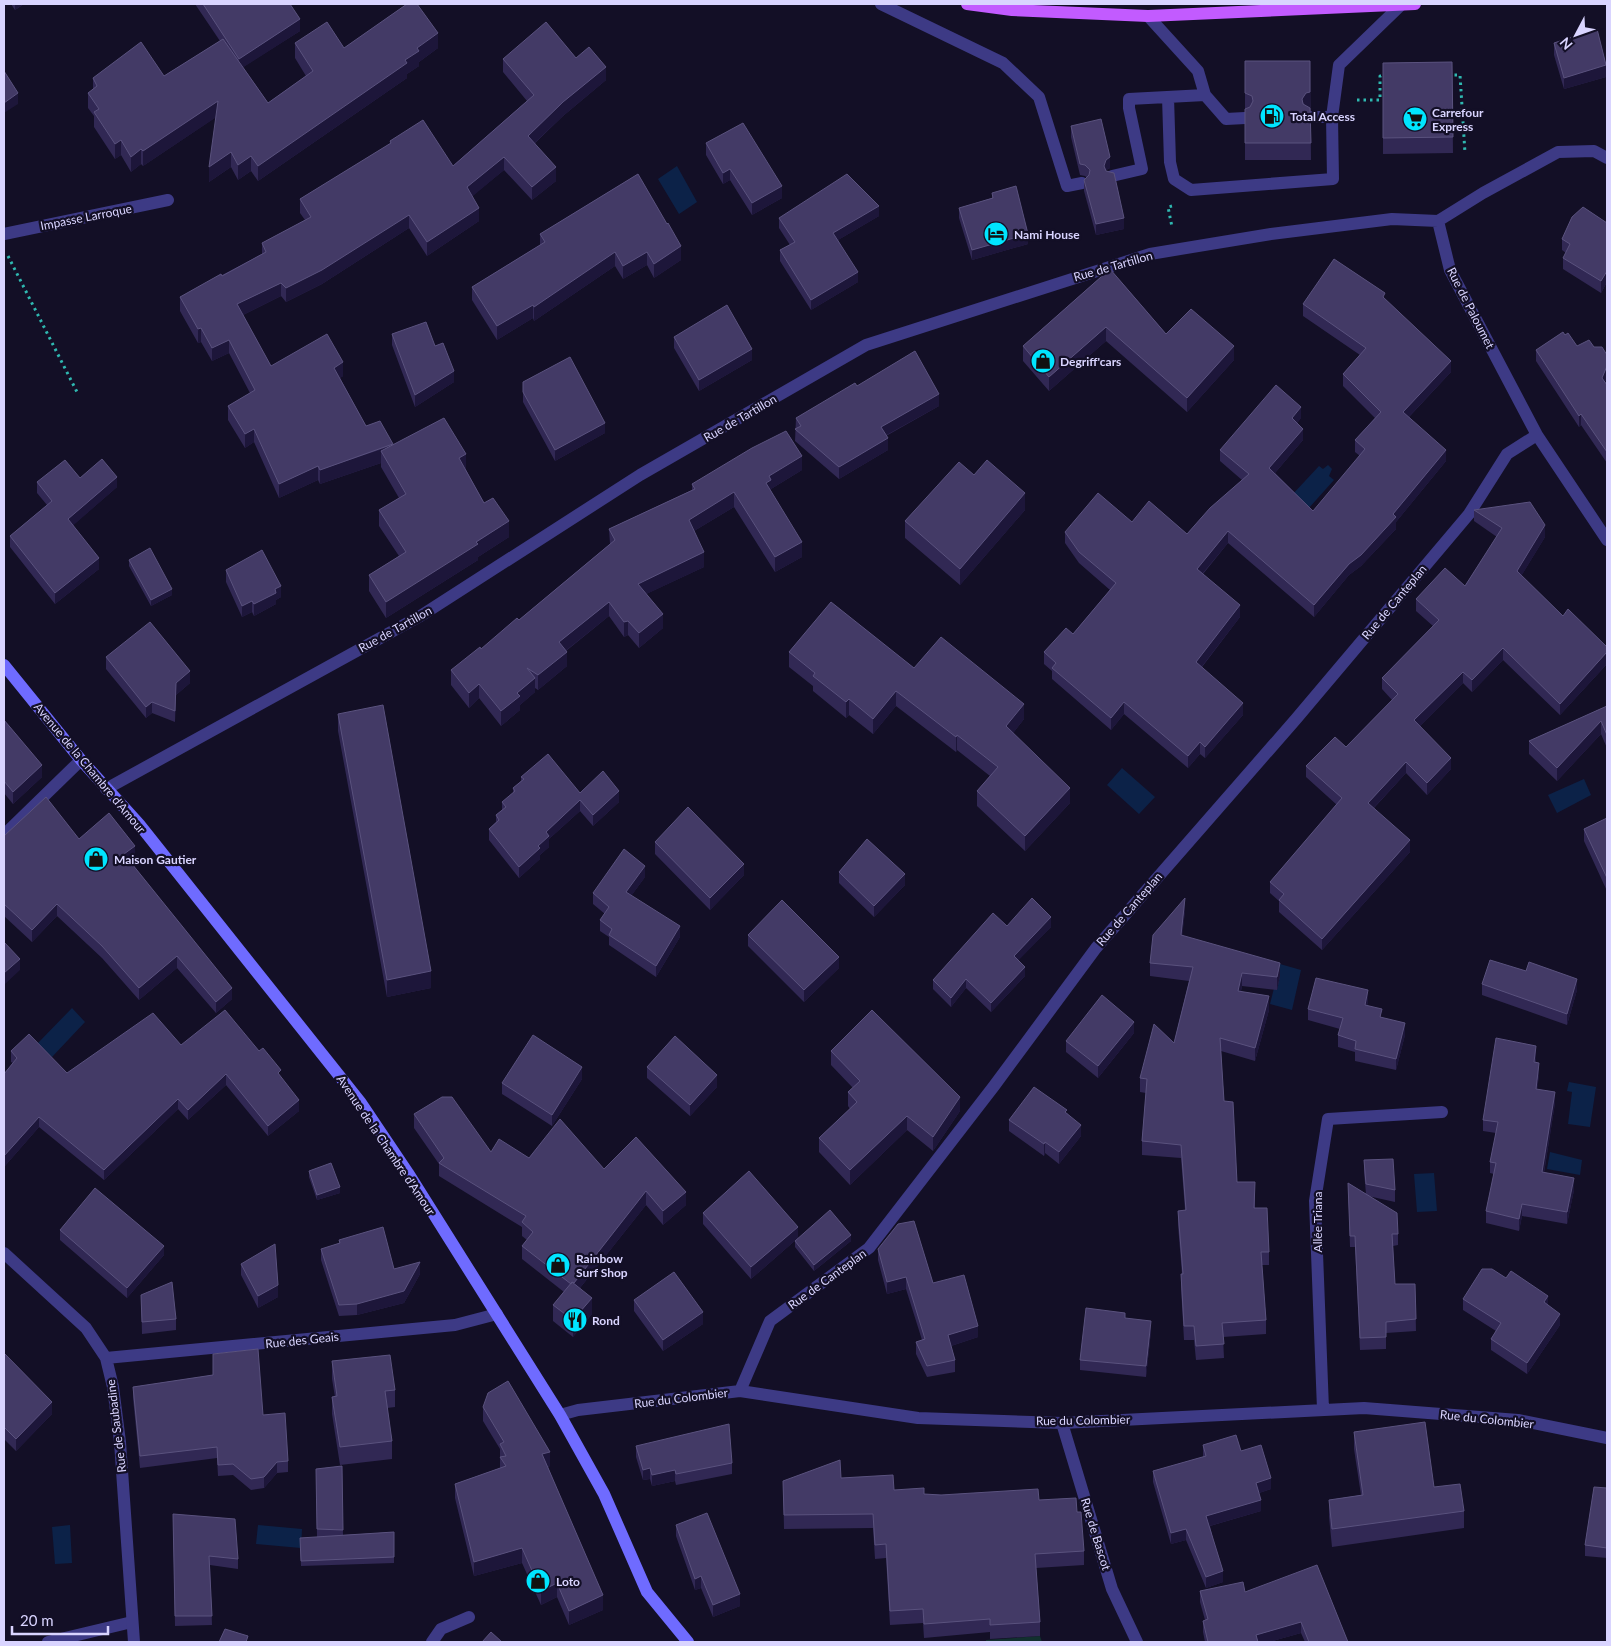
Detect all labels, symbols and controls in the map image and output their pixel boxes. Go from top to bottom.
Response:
north arrow [1551,10,1601,60]
text: N [1556,34,1576,54]
fuel station icon: Total Access [1259,103,1285,129]
place label: Carrefour Express [1432,105,1484,134]
supermarket icon: Carrefour Express [1402,106,1428,132]
place label: Total Access [1290,109,1355,124]
street label: Impasse Larroque [39,201,133,233]
hotel icon: Nami House [983,221,1009,247]
place label: Nami House [1014,227,1080,242]
street label: Rue de Tartillon [1072,248,1154,284]
street label: Rue de Paloumet [1444,265,1498,352]
shop icon: Degriff'cars [1030,348,1056,374]
place label: Degriff'cars [1060,354,1121,369]
street label: Rue de Tartillon [701,391,779,445]
street label: Rue de Canteplan [1358,562,1430,642]
street label: Rue de Tartillon [356,603,434,655]
street label: Avenue de la Chambre d'Amour [31,700,149,837]
shop icon: Maison Gautier [83,846,109,872]
place label: Maison Gautier [114,852,197,867]
street label: Rue de Canteplan [1093,869,1165,949]
street label: Avenue de la Chambre d'Amour [333,1072,439,1218]
street label: Allée Triana [1310,1192,1325,1252]
street label: Rue de Canteplan [785,1246,869,1312]
place label: Rainbow Surf Shop [576,1251,628,1280]
shop icon: Rainbow Surf Shop [545,1252,571,1278]
restaurant icon: Rond [562,1307,588,1333]
place label: Rond [592,1313,620,1328]
street label: Rue des Geais [265,1329,339,1351]
street label: Rue de Saubadine [103,1378,129,1474]
street label: Rue du Colombier [633,1385,729,1411]
street label: Rue du Colombier [1439,1407,1535,1431]
street label: Rue du Colombier [1036,1412,1131,1428]
street label: Rue de Bascot [1078,1496,1114,1573]
shop icon: Loto [525,1568,551,1594]
place label: Loto [556,1574,580,1589]
scale bar [12,1604,109,1636]
text: 20 m [20,1611,54,1629]

